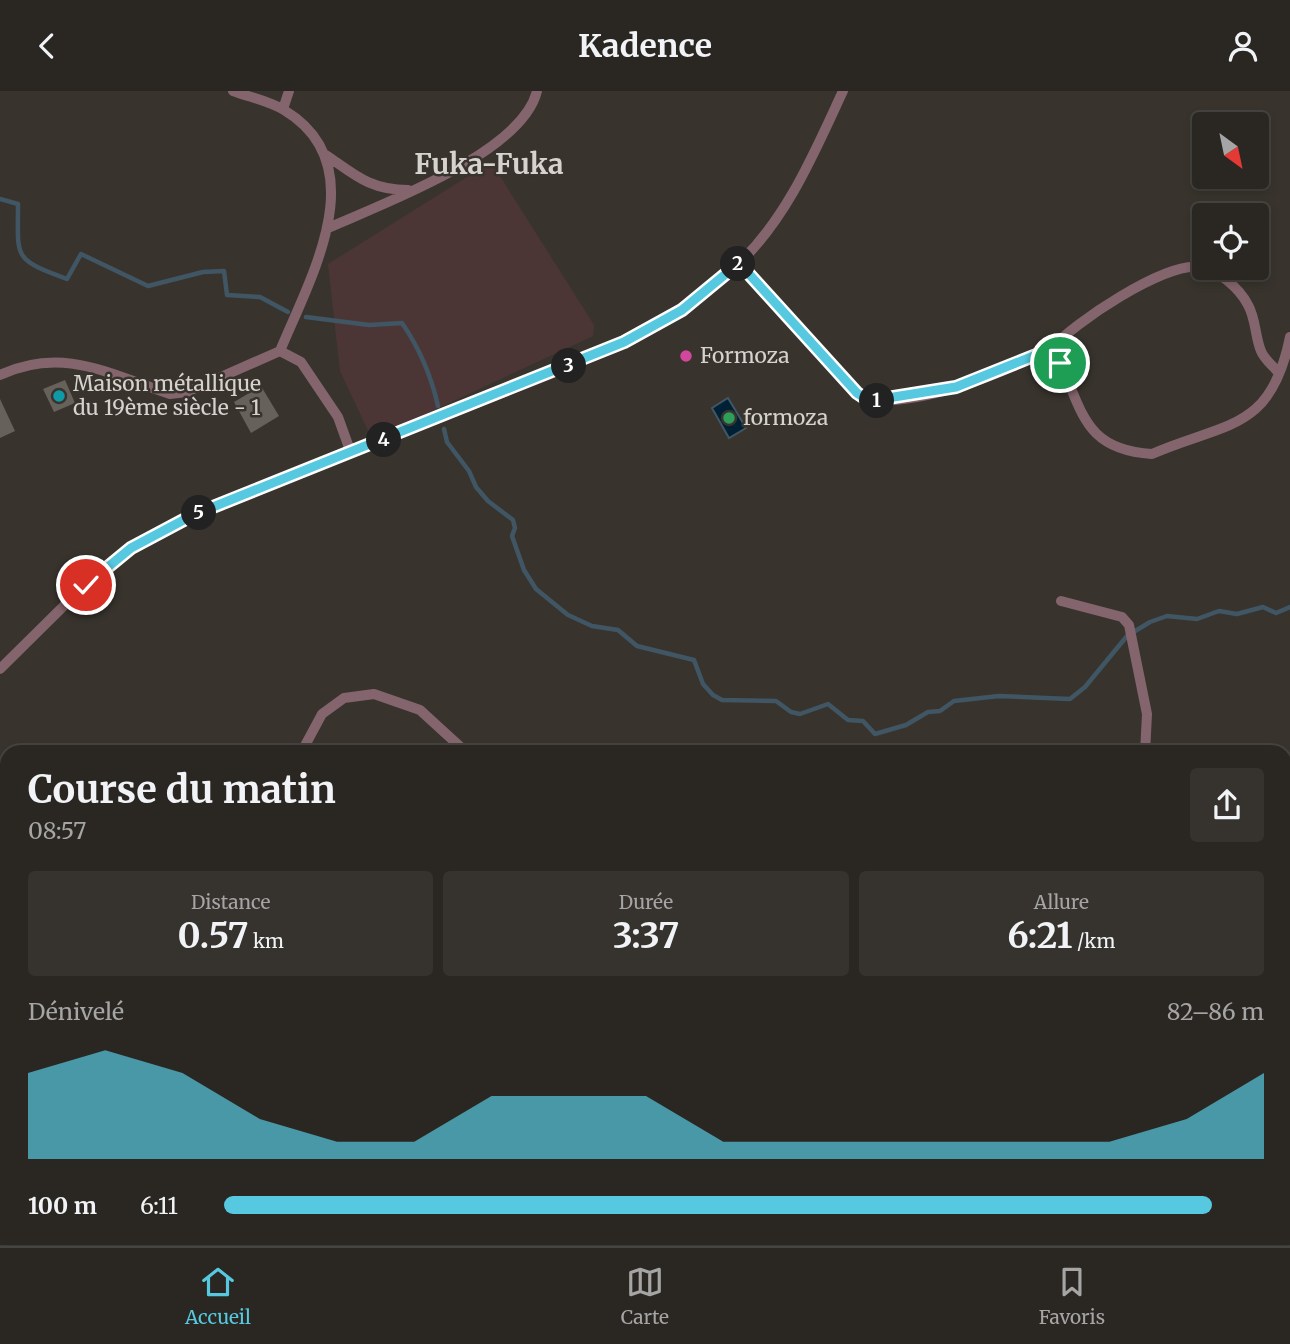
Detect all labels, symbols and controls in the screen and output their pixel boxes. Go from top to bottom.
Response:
text: Kadence [578,26,712,66]
icon: back [28,27,66,65]
icon: person [1224,27,1262,65]
north arrow [1192,112,1269,189]
map controls [1192,112,1269,280]
district label: Fuka-Fuka [414,146,564,182]
button: locate [1192,203,1269,280]
pin: 2 [720,247,756,281]
text: 2 [732,251,743,275]
pin [1030,333,1090,393]
place label: Formoza [700,342,790,369]
icon: arrive [1041,344,1079,382]
marker: Formoza [678,348,694,364]
pin: 3 [552,349,586,383]
text: 3 [563,353,574,377]
place label: Maison métallique du 19ème siècle - 1 [73,370,261,421]
pin: 1 [860,383,894,419]
marker: Maison métallique du 19ème siècle - 1 [51,388,67,404]
text: 1 [872,388,881,412]
place label: formoza [743,404,828,431]
marker: formoza [721,410,737,426]
pin: 4 [366,423,402,457]
text: 4 [377,427,390,451]
pin: 5 [182,495,216,531]
text: 5 [193,500,204,524]
pin [56,555,116,615]
icon: check [67,566,105,604]
text: Course du matin [28,766,336,813]
button: share [1190,768,1264,842]
text: 08:57 [28,816,86,845]
text: Distance [191,890,270,914]
text: Durée [619,890,673,914]
text: Allure [1034,890,1089,914]
text: 0.57 [177,914,248,958]
text: 3:37 [613,914,679,958]
text: 6:21 [1007,914,1073,958]
text: km [248,929,284,953]
text: /km [1073,929,1115,953]
text: Dénivelé [28,997,124,1026]
text: 82–86 m [1167,997,1264,1026]
text: 100 m [28,1191,97,1220]
text: 6:11 [140,1191,178,1220]
tab: Accueil [185,1263,251,1329]
tab: Carte [621,1263,669,1329]
tab: Favoris [1039,1263,1105,1329]

